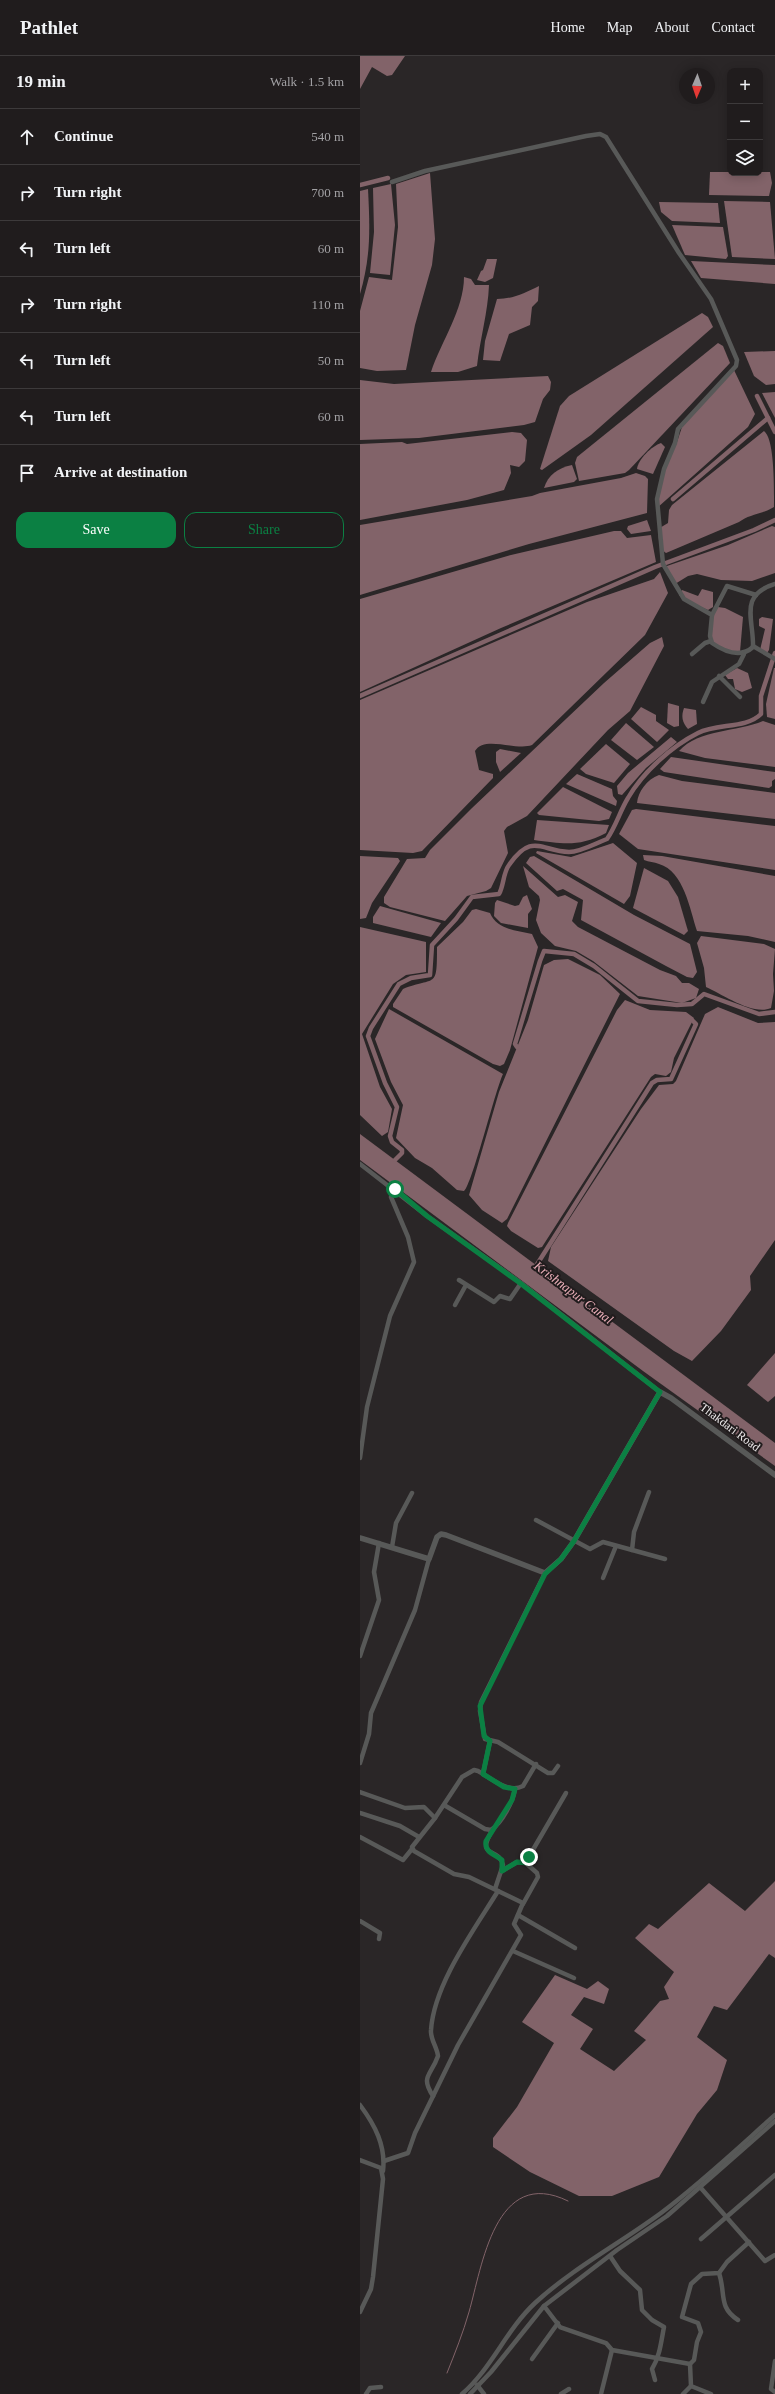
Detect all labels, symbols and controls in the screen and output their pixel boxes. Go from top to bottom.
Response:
text: Pathlet [20,17,78,38]
text: Home [551,20,585,35]
text: Map [607,20,632,35]
text: About [654,20,689,35]
text: Contact [711,20,755,35]
north arrow [679,68,715,104]
map controls [727,68,763,176]
button: + [727,68,763,104]
text: 19 min [16,72,66,91]
text: Walk · 1.5 km [270,74,344,89]
button: − [727,104,763,140]
icon: ahead [16,126,38,148]
text: Continue [54,128,113,144]
text: 540 m [311,129,344,144]
button: layers [727,140,763,176]
icon: right [16,182,38,204]
text: Turn right [54,184,121,200]
text: 700 m [311,185,344,200]
icon: left [16,238,38,260]
text: Turn left [54,240,111,256]
text: 60 m [318,241,344,256]
icon: right [16,294,38,316]
text: Turn right [54,296,121,312]
text: 110 m [312,297,344,312]
icon: left [16,350,38,372]
text: Turn left [54,352,111,368]
text: 50 m [318,353,344,368]
icon: left [16,406,38,428]
text: Turn left [54,408,111,424]
text: 60 m [318,409,344,424]
icon: arrive [16,462,38,484]
text: Arrive at destination [54,464,187,480]
button: Save [16,512,176,548]
button: Share [184,512,344,548]
route start [386,1180,404,1198]
water label: Krishnapur Canal [530,1257,616,1327]
street label: Thakdari Road [697,1400,763,1454]
route end [520,1848,538,1866]

